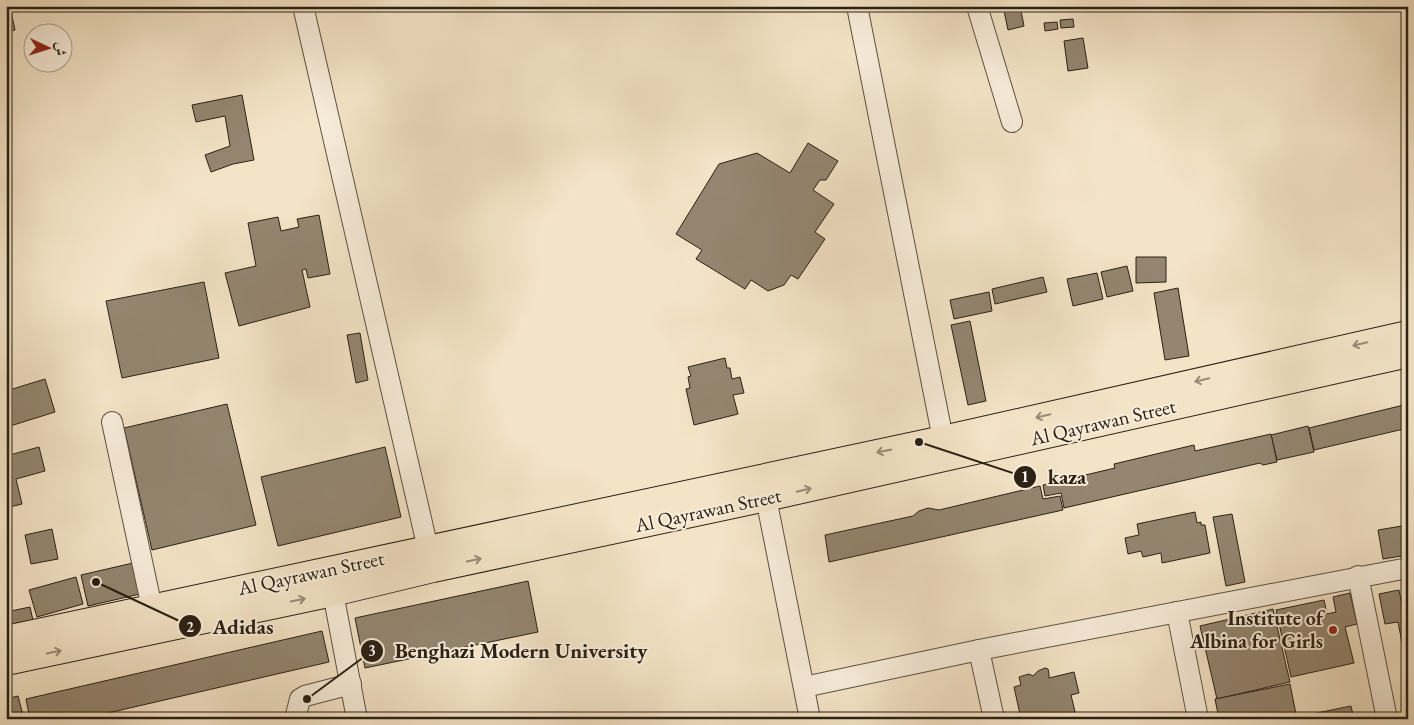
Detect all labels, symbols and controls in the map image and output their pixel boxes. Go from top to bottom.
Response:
north arrow [22,22,72,72]
text: ش [51,41,70,57]
one-way arrow [1353,340,1369,350]
one-way arrow [1194,376,1210,385]
street label: Al Qayrawan Street [1027,392,1179,452]
one-way arrow [1036,412,1052,421]
one-way arrow [877,447,893,456]
callout: kaza [1012,459,1096,495]
text: kaza [1048,463,1087,490]
text: 1 [1021,467,1029,486]
street label: Al Qayrawan Street [632,482,784,538]
one-way arrow [796,485,812,494]
street label: Al Qayrawan Street [235,545,387,601]
one-way arrow [465,555,481,564]
one-way arrow [290,595,306,604]
place label: Institute of Albina for Girls [1189,605,1326,654]
callout: Adidas [178,608,284,644]
text: Adidas [212,613,273,640]
text: 2 [186,617,194,636]
marker: Institute of Albina for Girls [1327,624,1339,636]
callout: Benghazi Modern University [360,633,657,669]
text: Benghazi Modern University [395,637,648,664]
text: 3 [368,641,376,660]
one-way arrow [45,647,61,656]

